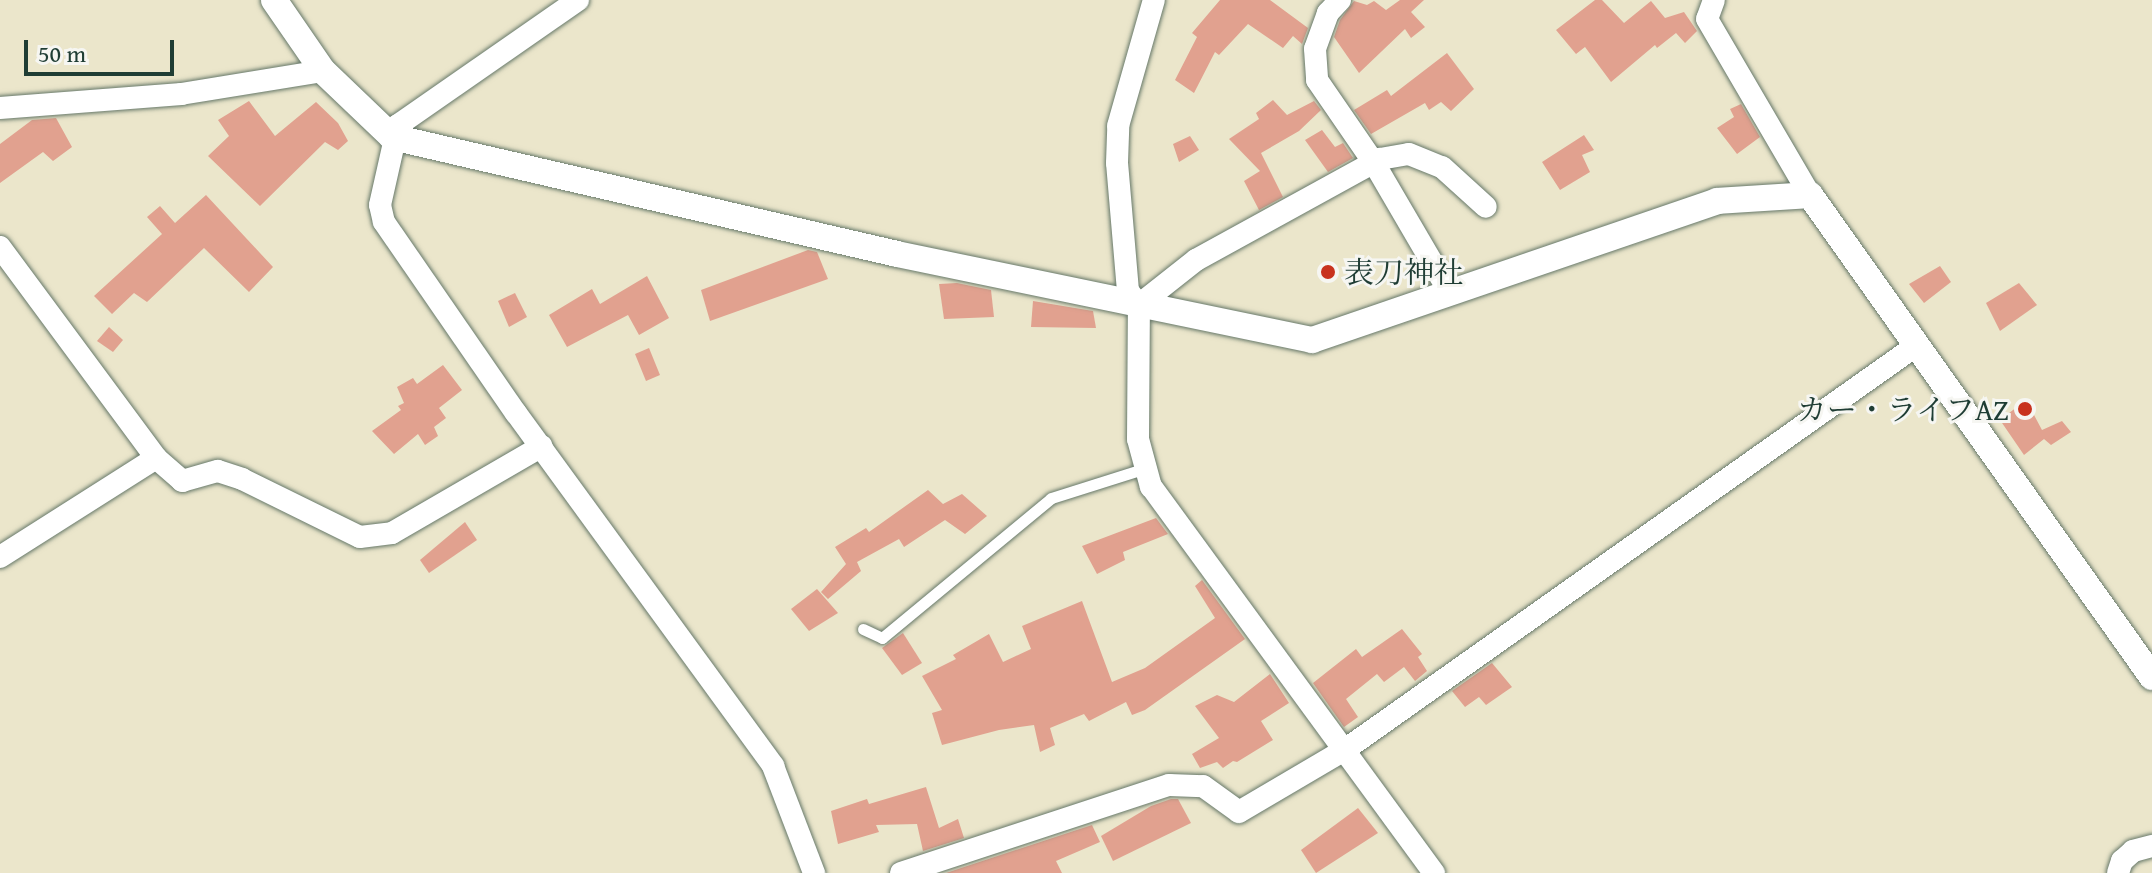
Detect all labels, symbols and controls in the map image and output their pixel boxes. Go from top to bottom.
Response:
scale bar [28,24,178,74]
text: 50 m [38,36,86,71]
place label: 表刀神社 [1344,254,1464,290]
marker: 表刀神社 [1319,263,1337,281]
place label: カー・ライフAZ [1795,391,2009,427]
marker: カー・ライフAZ [2016,400,2034,418]

